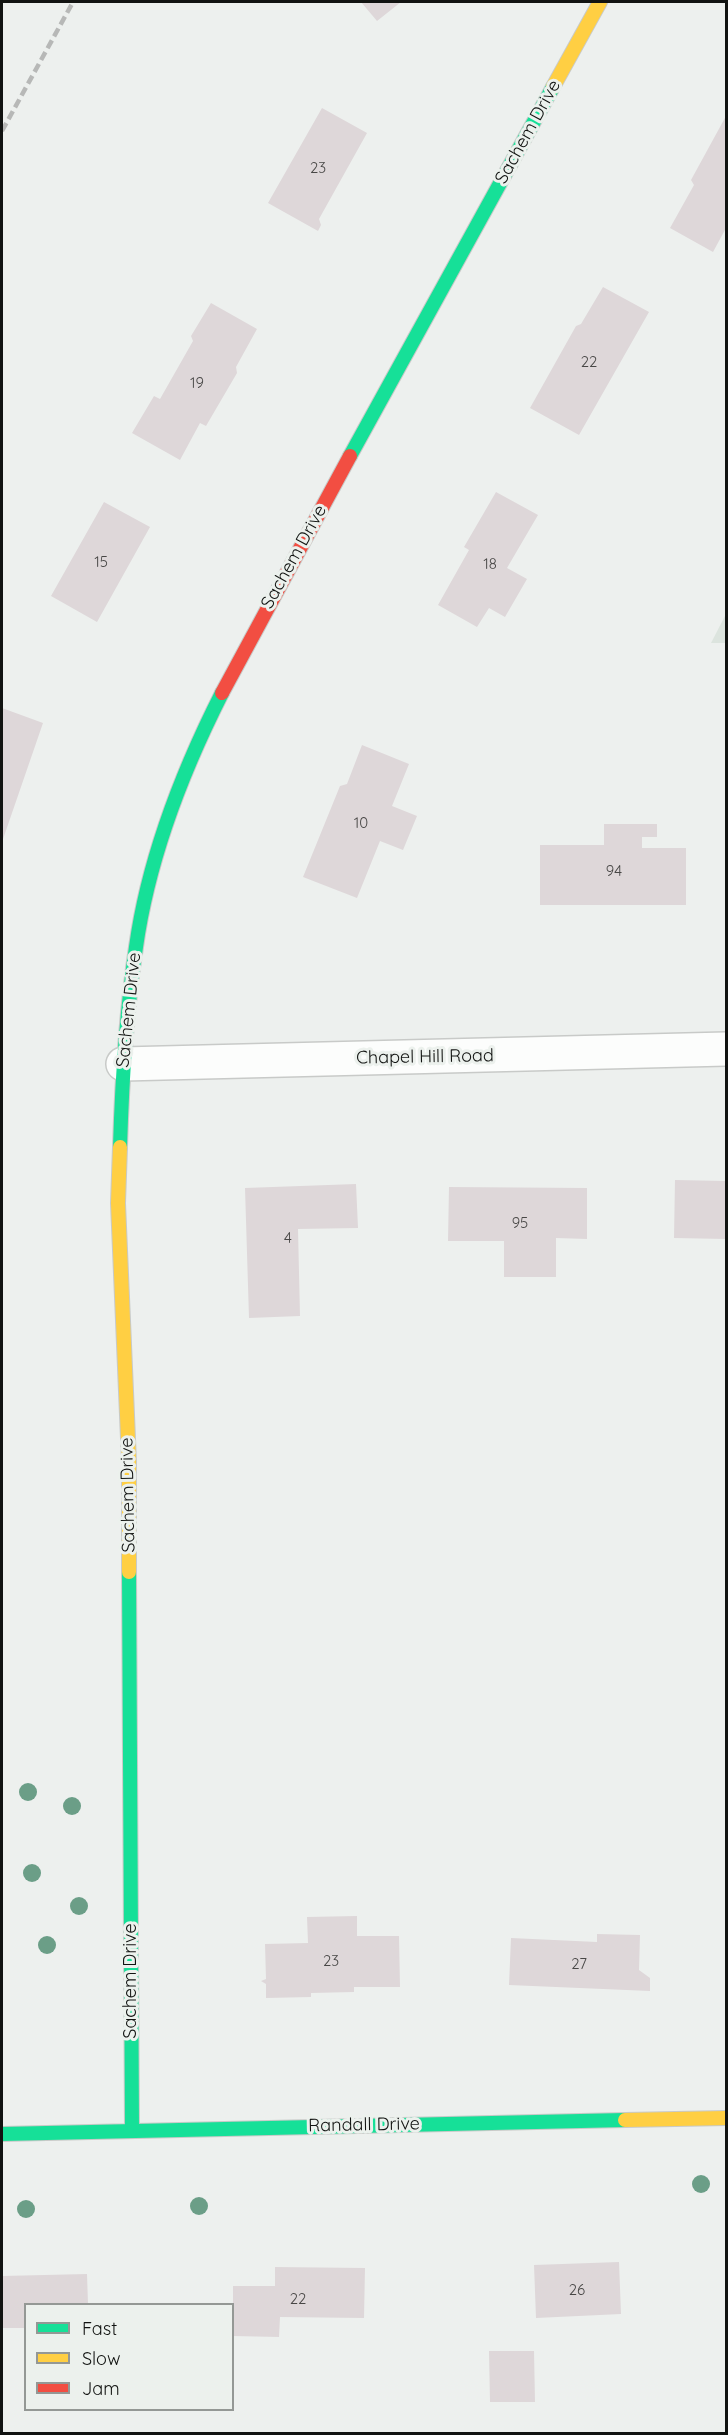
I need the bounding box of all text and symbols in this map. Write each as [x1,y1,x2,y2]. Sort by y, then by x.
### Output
street label: Sachem Drive [491,76,565,188]
house number: 23 [310,159,326,177]
house number: 22 [581,353,597,371]
house number: 19 [190,374,204,392]
street label: Sachem Drive [257,501,331,613]
house number: 15 [94,553,108,571]
house number: 18 [483,555,497,573]
house number: 10 [354,814,368,832]
house number: 94 [606,862,622,880]
street label: Sachem Drive [112,951,146,1069]
street label: Chapel Hill Road [356,1045,494,1069]
house number: 95 [512,1214,528,1232]
house number: 4 [284,1229,292,1247]
street label: Sachem Drive [116,1437,140,1553]
street label: Sachem Drive [120,1923,142,2039]
house number: 23 [323,1952,339,1970]
house number: 27 [571,1955,587,1973]
street label: Randall Drive [308,2113,420,2137]
house number: 26 [569,2281,585,2299]
house number: 22 [290,2290,306,2308]
legend [24,2303,234,2411]
text: Fast [82,2317,117,2340]
text: Slow [82,2347,120,2370]
text: Jam [82,2377,120,2400]

